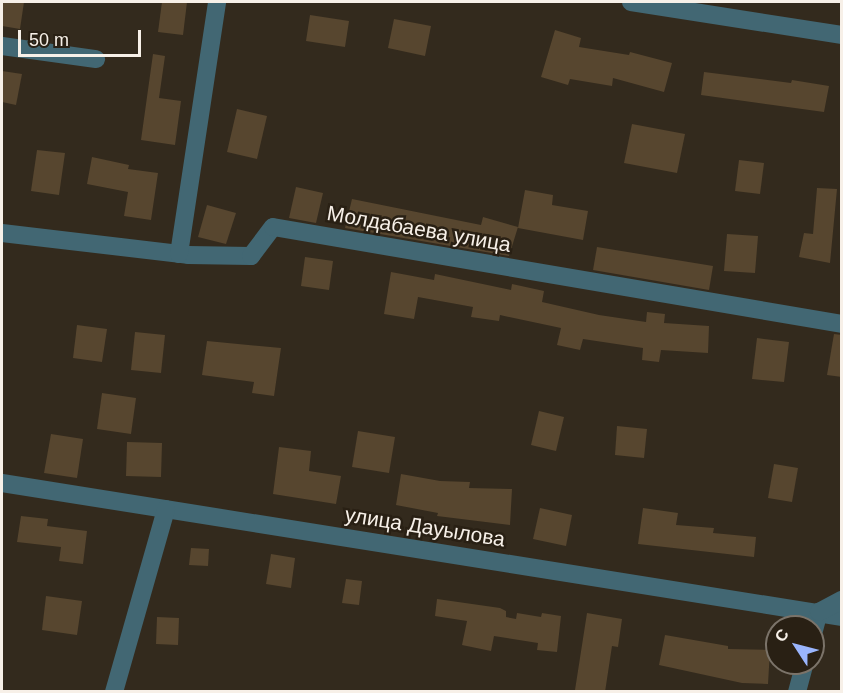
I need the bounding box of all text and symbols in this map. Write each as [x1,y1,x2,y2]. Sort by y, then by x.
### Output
scale bar [21,18,144,56]
text: 50 m [29,30,69,50]
street label: Молдабаева улица [325,200,513,258]
street label: улица Дауылова [343,502,507,552]
north arrow [765,615,825,675]
text: С [771,626,792,645]

